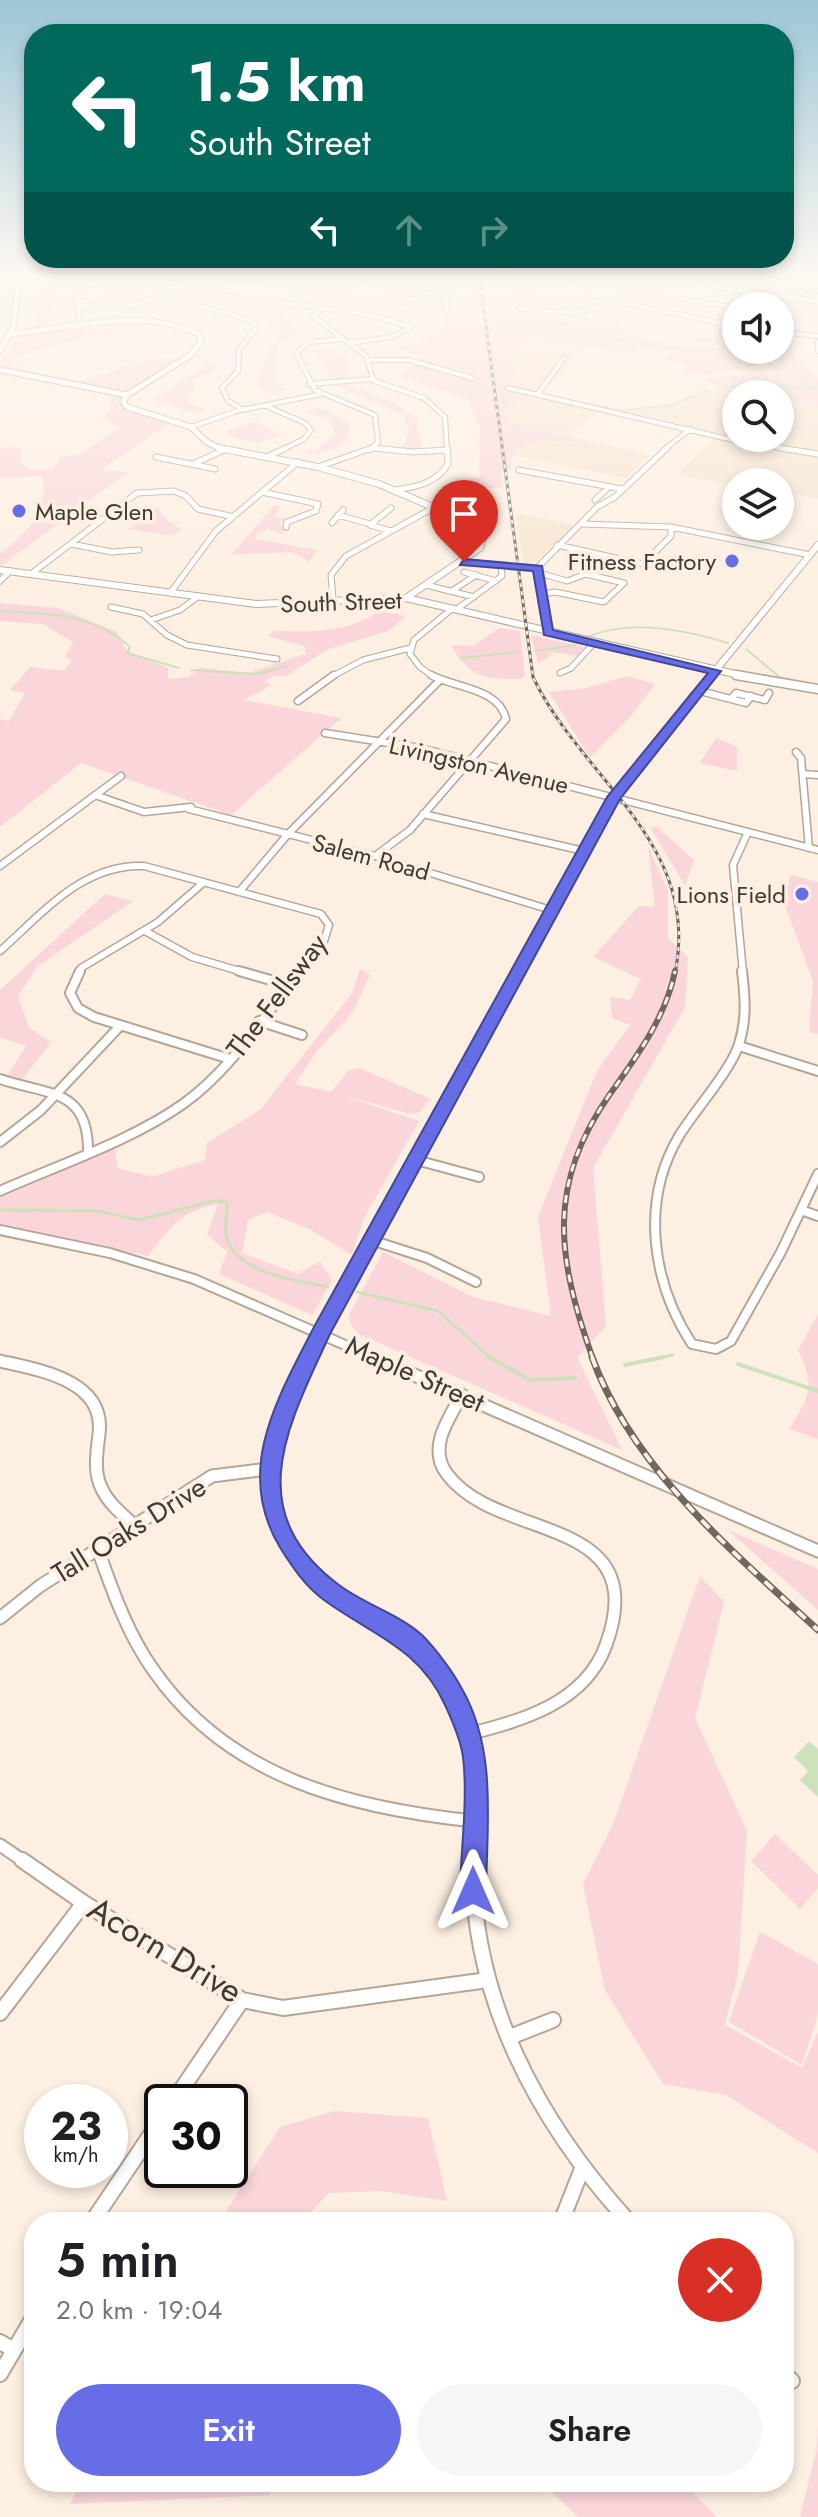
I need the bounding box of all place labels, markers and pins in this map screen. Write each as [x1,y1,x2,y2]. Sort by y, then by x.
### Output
pin [430,480,498,562]
place label: Maple Glen [35,494,154,529]
marker: Maple Glen [10,502,28,520]
place label: Fitness Factory [568,544,716,579]
marker: Fitness Factory [723,552,741,570]
place label: Lions Field [677,877,786,912]
marker: Lions Field [793,885,811,903]

